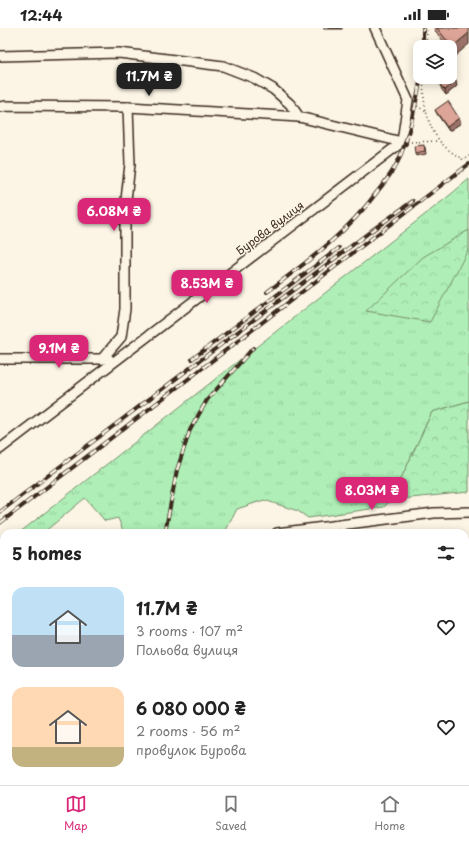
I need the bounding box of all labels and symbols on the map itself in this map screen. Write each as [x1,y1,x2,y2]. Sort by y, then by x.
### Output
pin: 11.7M ₴ [112,63,186,97]
street label: Бурова вулиця [232,196,307,259]
pin: 6.08M ₴ [77,198,151,232]
pin: 8.53M ₴ [170,270,244,304]
pin: 9.1M ₴ [26,335,92,369]
pin: 8.03M ₴ [335,477,409,511]

